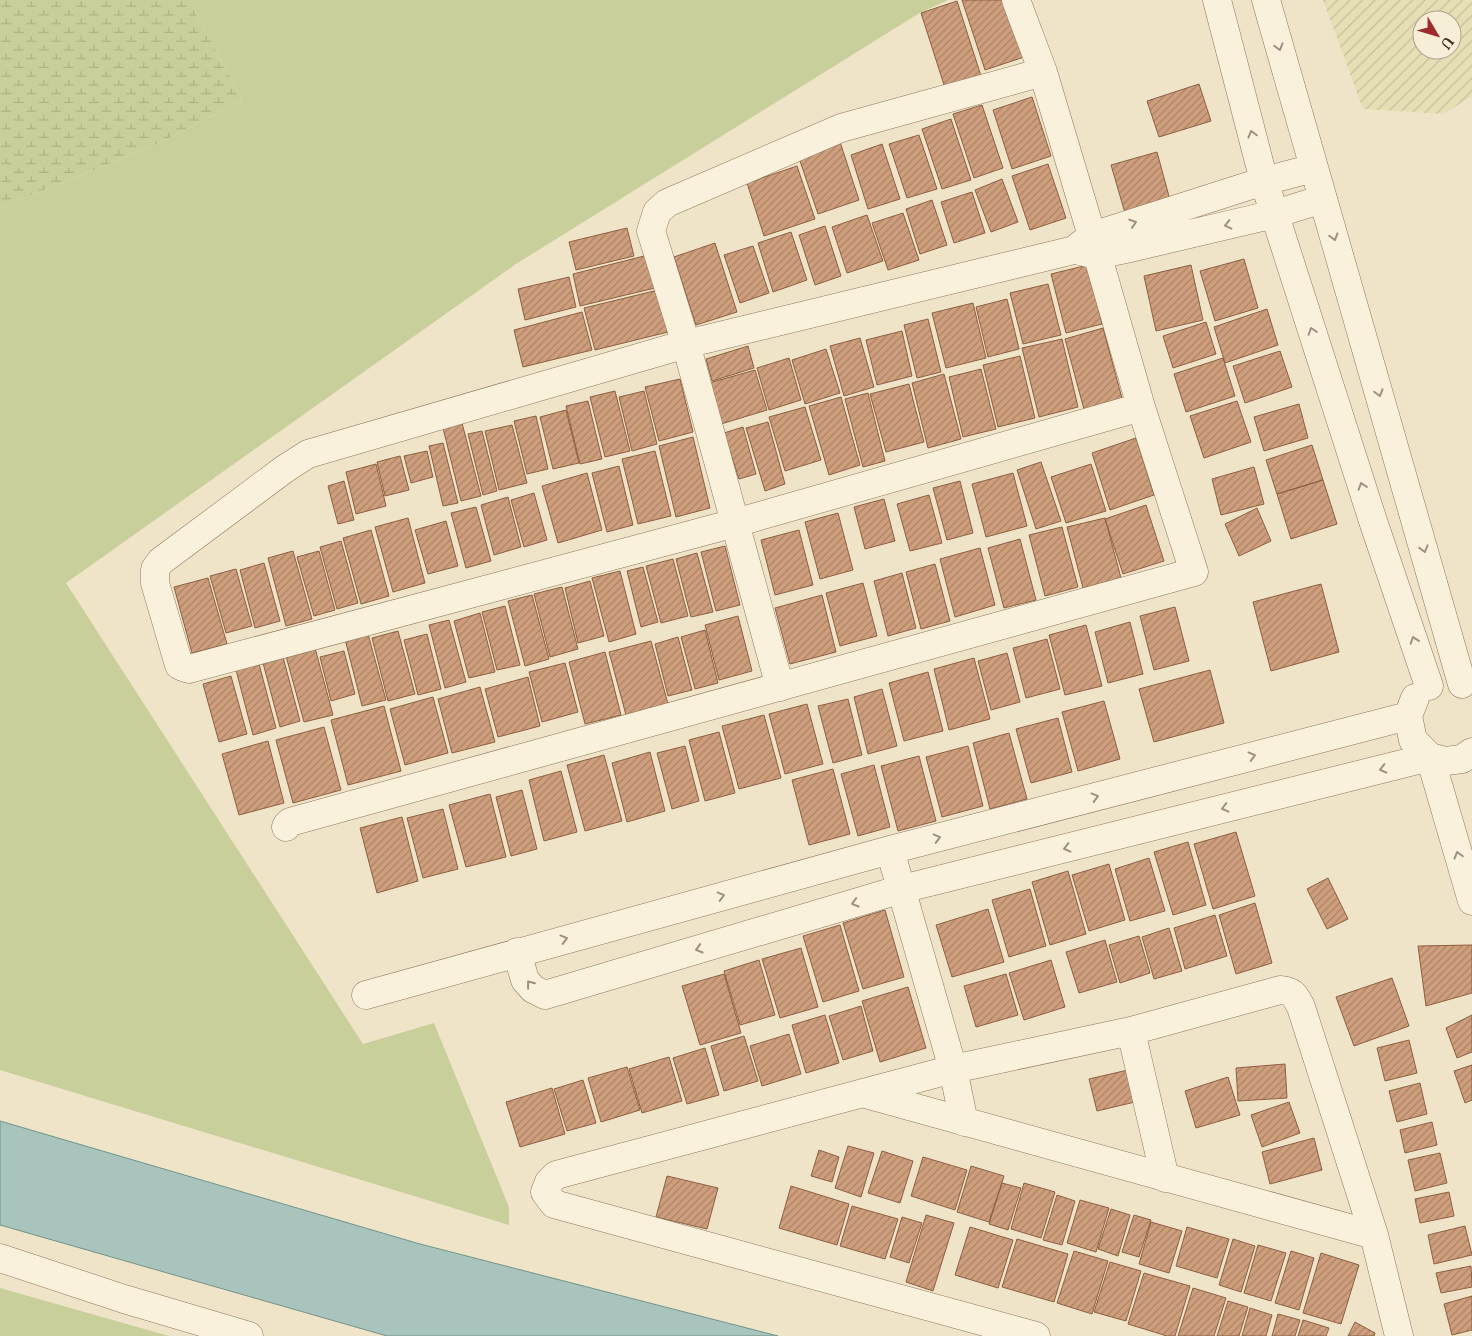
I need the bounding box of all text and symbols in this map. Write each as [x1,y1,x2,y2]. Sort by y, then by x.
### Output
north arrow [1412,10,1462,60]
text: U [1437,33,1458,53]
one-way arrow [1274,42,1284,50]
one-way arrow [1247,129,1258,138]
one-way arrow [1129,219,1137,229]
one-way arrow [1223,219,1232,230]
one-way arrow [1328,232,1338,240]
one-way arrow [1308,327,1318,335]
one-way arrow [1373,388,1383,396]
one-way arrow [1358,482,1368,490]
one-way arrow [1418,544,1428,553]
one-way arrow [1410,636,1420,644]
one-way arrow [1247,751,1256,762]
one-way arrow [1378,763,1387,774]
one-way arrow [1090,792,1099,803]
one-way arrow [1221,802,1230,813]
one-way arrow [933,833,942,844]
one-way arrow [1063,842,1072,853]
one-way arrow [1454,851,1464,859]
one-way arrow [717,892,725,902]
one-way arrow [850,897,859,908]
one-way arrow [560,935,568,945]
one-way arrow [695,943,704,953]
one-way arrow [527,980,536,989]

